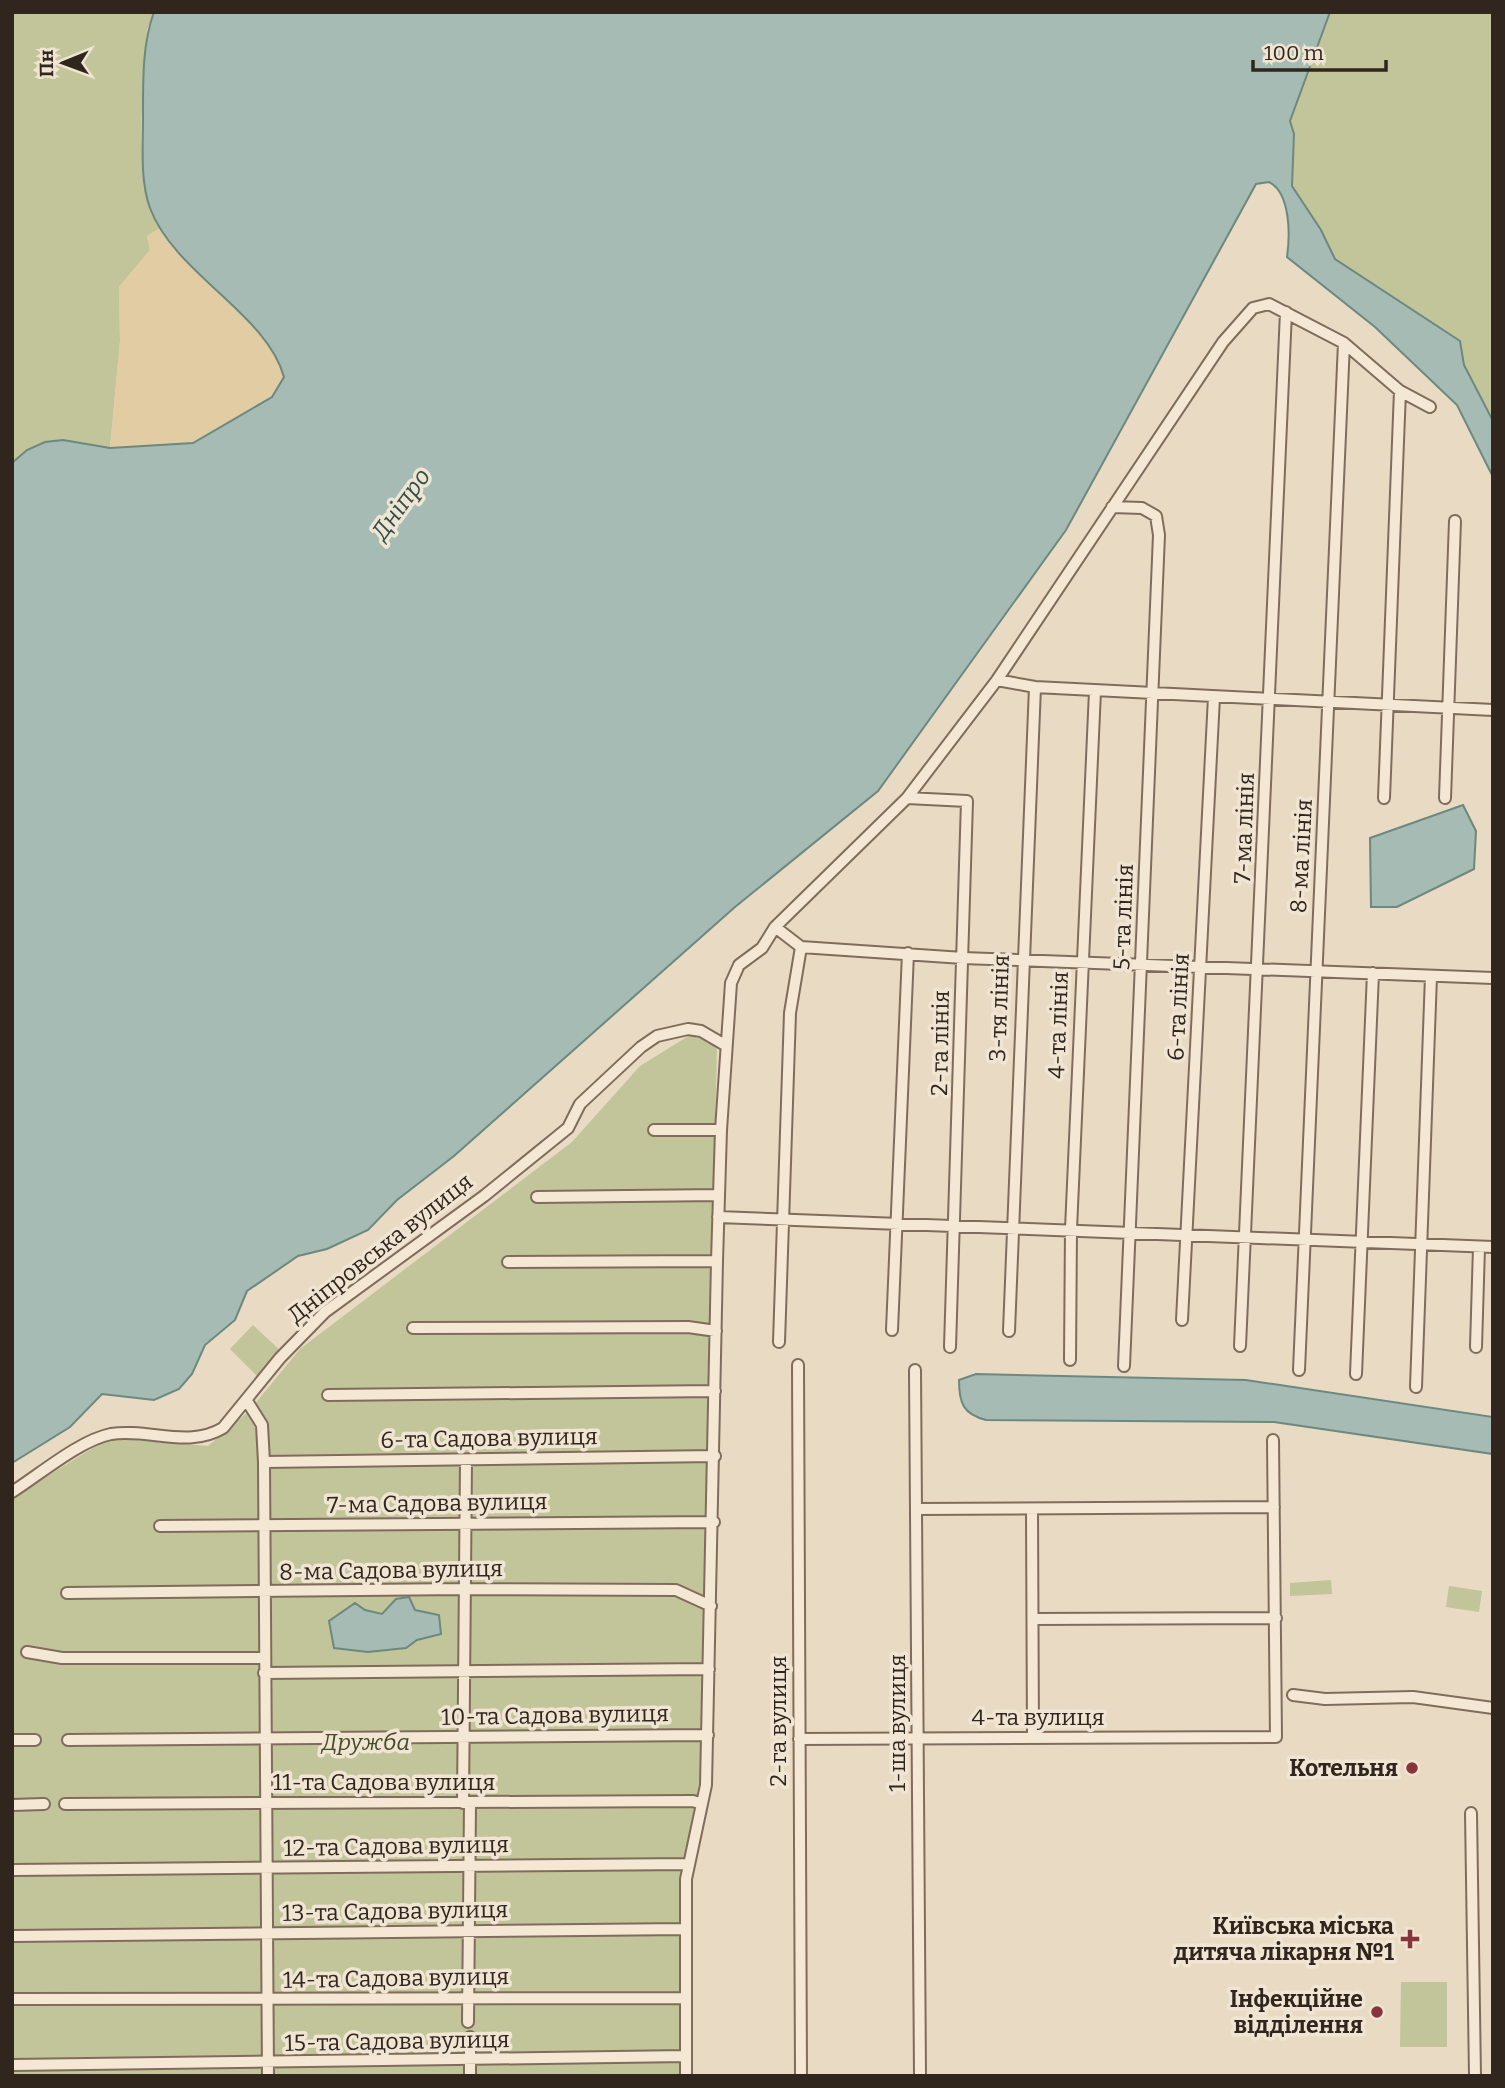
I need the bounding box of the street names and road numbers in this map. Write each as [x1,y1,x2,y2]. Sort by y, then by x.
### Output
street label: 7-ма лінія [1228,772,1260,884]
street label: 8-ма лінія [1284,798,1318,914]
street label: 5-та лінія [1107,863,1139,971]
street label: 6-та лінія [1161,953,1195,1061]
street label: 3-тя лінія [983,954,1015,1062]
street label: 4-та лінія [1042,971,1074,1079]
street label: 2-га лінія [925,990,955,1096]
street label: Дніпровська вулиця [282,1167,478,1329]
street label: 6-та Садова вулиця [380,1422,598,1454]
street label: 7-ма Садова вулиця [327,1487,547,1519]
street label: 8-ма Садова вулиця [279,1554,503,1586]
street label: 1-ша вулиця [883,1654,911,1792]
street label: 2-га вулиця [764,1655,792,1787]
street label: 10-та Садова вулиця [441,1699,669,1731]
street label: 4-та вулиця [971,1703,1105,1731]
street label: 11-та Садова вулиця [273,1768,495,1796]
street label: 12-та Садова вулиця [283,1830,509,1862]
street label: 13-та Садова вулиця [282,1895,508,1927]
street label: 14-та Садова вулиця [283,1962,509,1994]
street label: 15-та Садова вулиця [284,2025,510,2057]

